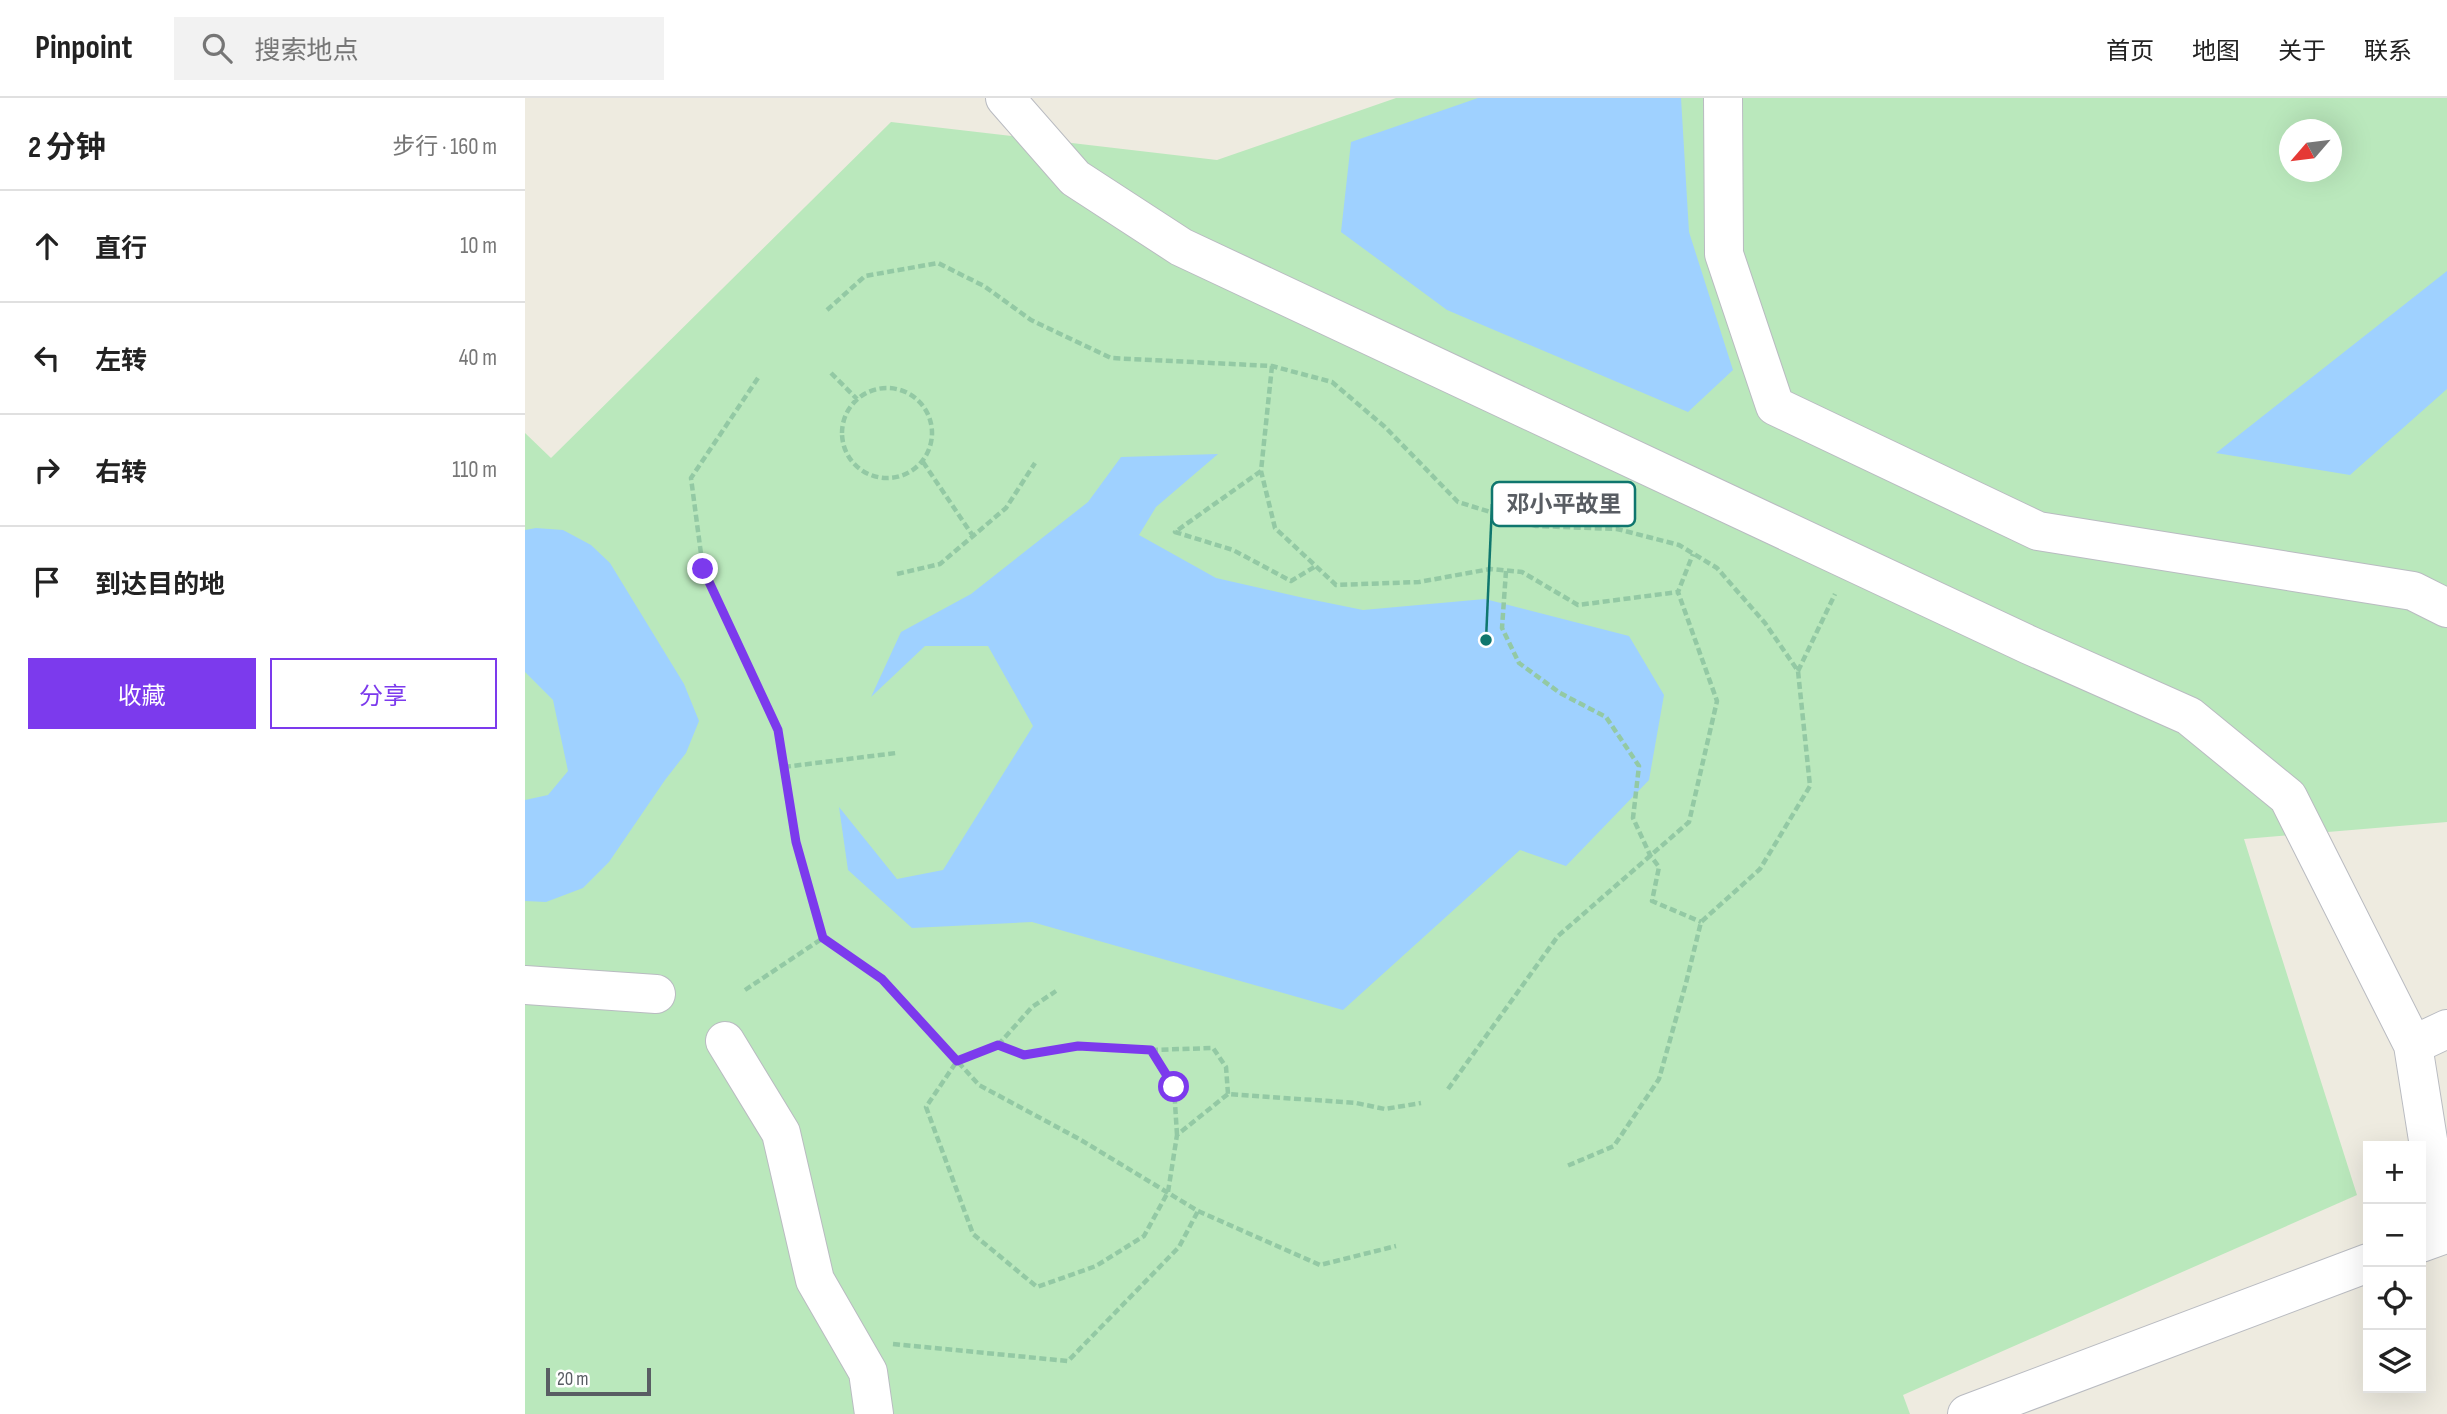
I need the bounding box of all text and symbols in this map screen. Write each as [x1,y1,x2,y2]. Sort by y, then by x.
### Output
search box [174,17,664,80]
text: Pinpoint [35,28,132,68]
icon: search [198,29,236,67]
text: 搜索地点 [254,36,358,67]
text: 首页 [2106,37,2154,66]
text: 地图 [2192,37,2240,66]
text: 关于 [2278,37,2326,66]
text: 联系 [2364,37,2412,66]
north arrow [2279,119,2342,182]
text: 2 分钟 [28,130,106,166]
text: 步行 · 160 m [392,133,497,161]
icon: ahead [28,227,66,265]
text: 10 m [460,232,497,260]
text: 直行 [95,234,147,265]
icon: left [28,339,66,377]
text: 40 m [459,344,497,372]
text: 左转 [95,346,147,377]
icon: right [28,451,66,489]
text: 110 m [452,456,497,484]
text: 右转 [95,458,147,489]
callout: 邓小平故里 [1492,482,1635,526]
text: 邓小平故里 [1507,491,1622,519]
route end [687,553,718,584]
icon: arrive [28,563,66,601]
text: 到达目的地 [95,570,225,601]
button: 收藏 [28,658,256,729]
button: 分享 [270,658,497,729]
route start [1158,1071,1189,1102]
map controls [2363,1141,2426,1393]
button: + [2363,1141,2426,1204]
button: − [2363,1204,2426,1267]
button: locate [2363,1267,2426,1330]
button: layers [2363,1330,2426,1393]
scale bar [546,1365,651,1397]
text: 20 m [557,1368,589,1391]

